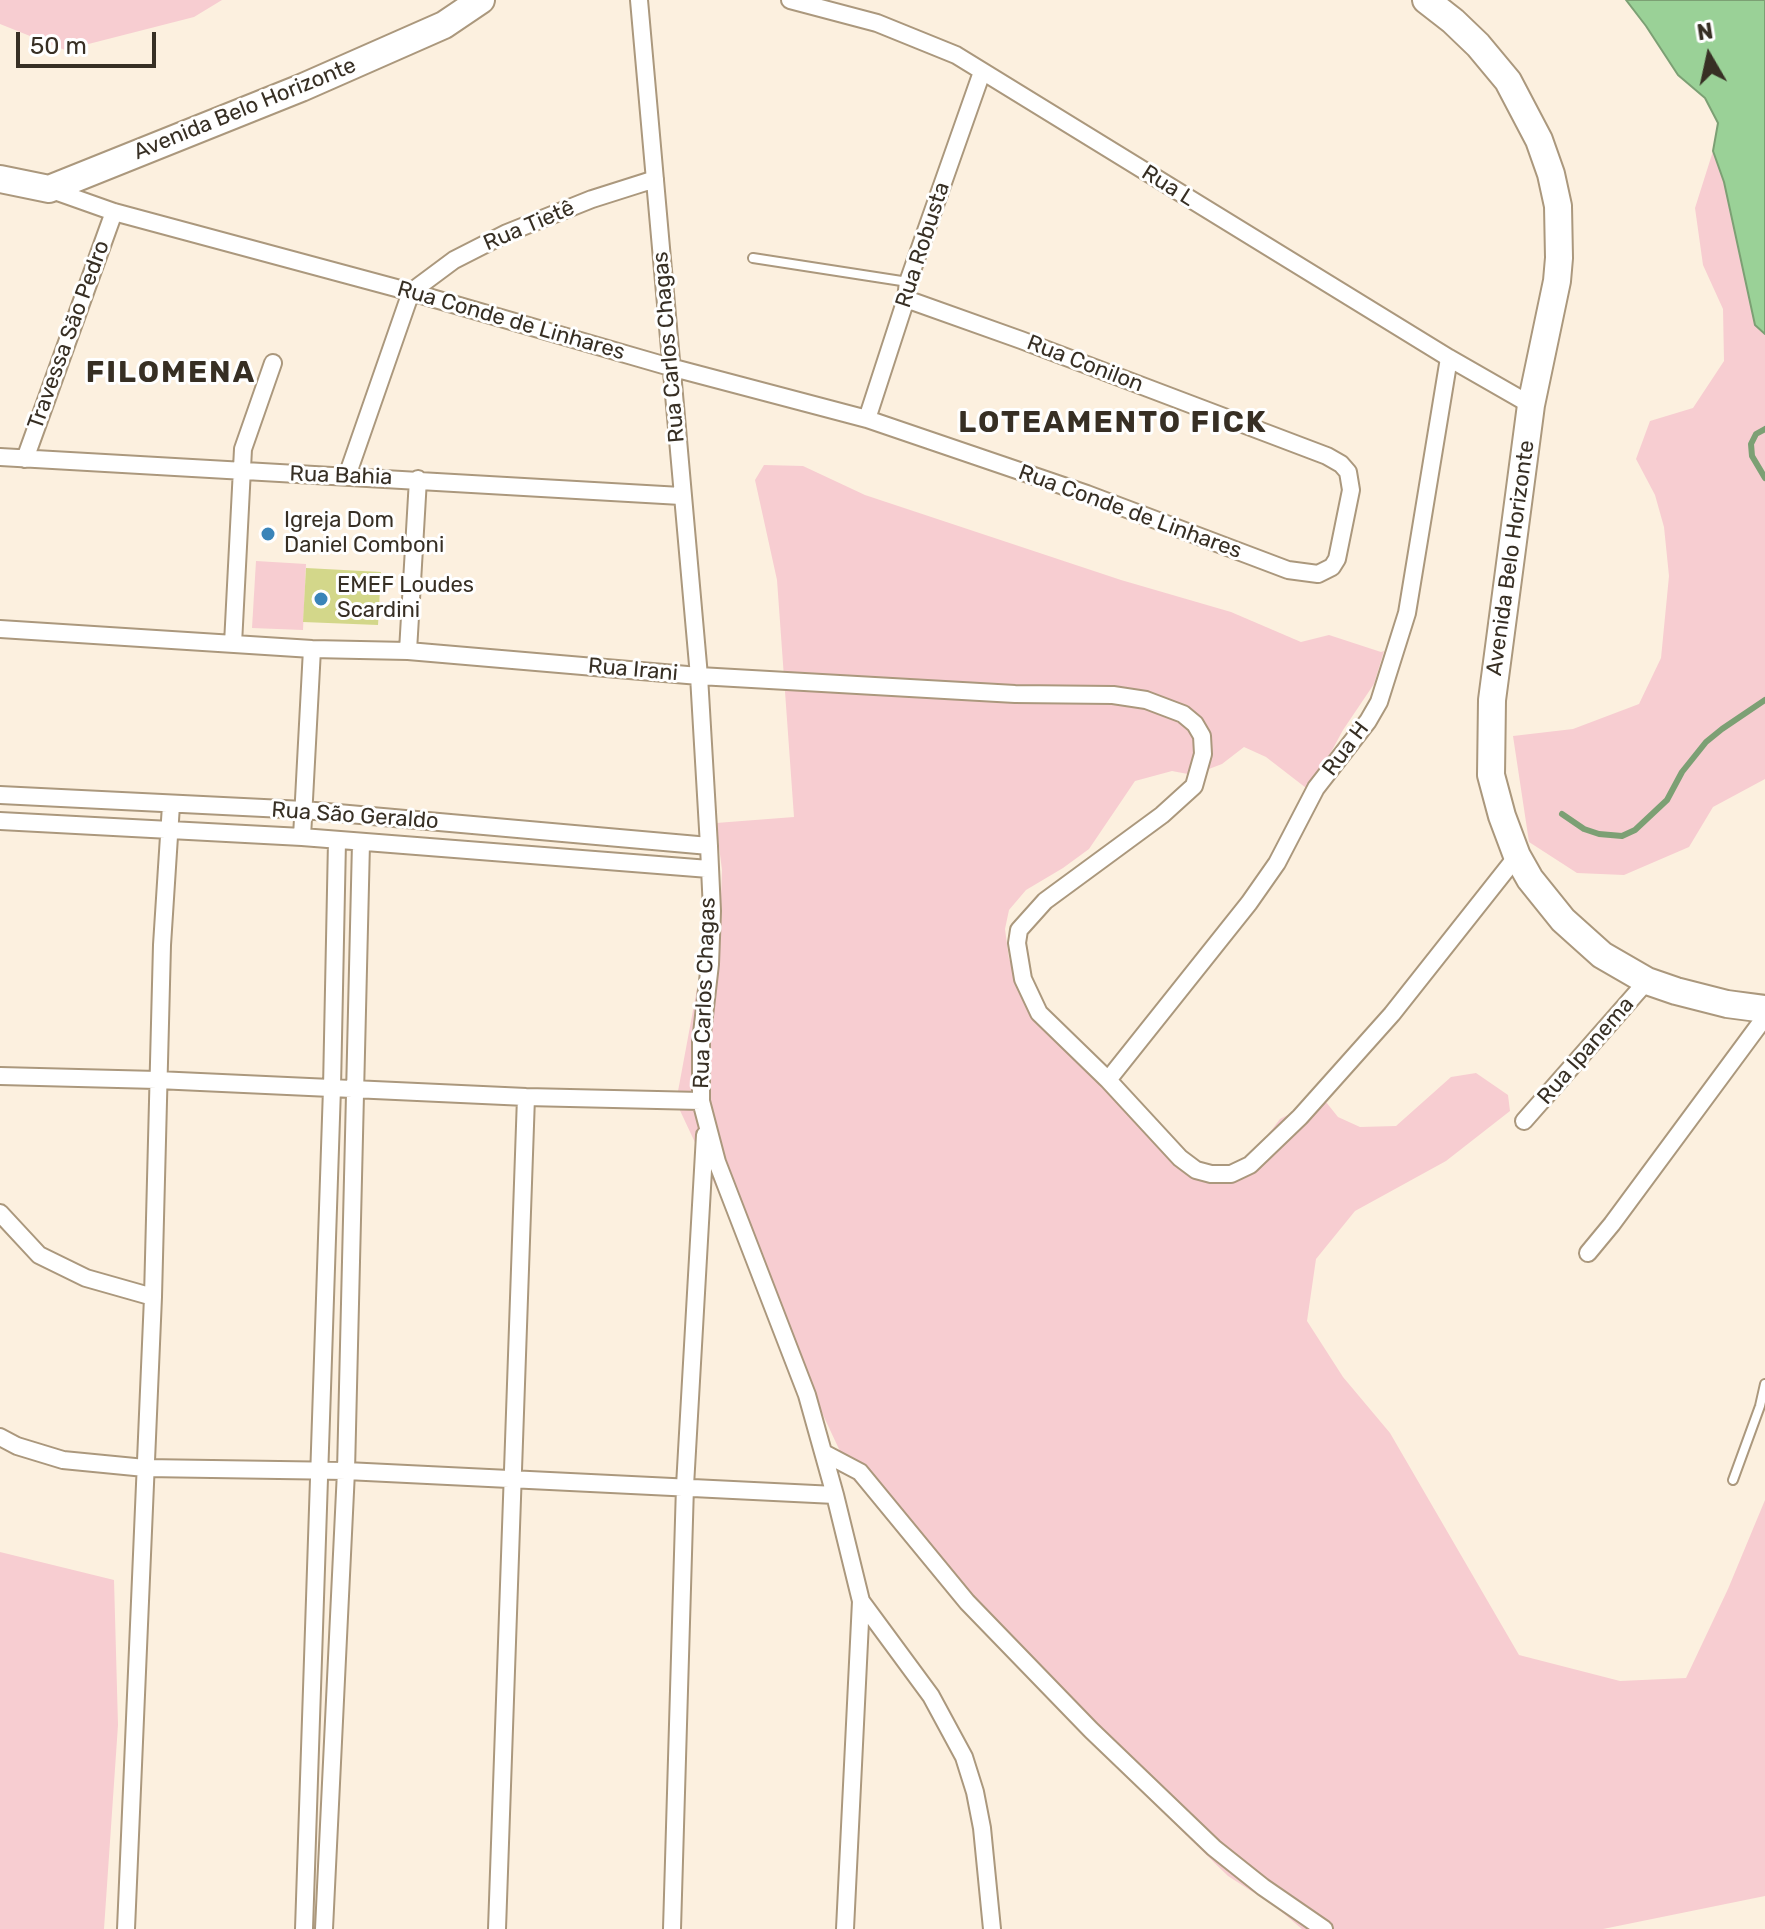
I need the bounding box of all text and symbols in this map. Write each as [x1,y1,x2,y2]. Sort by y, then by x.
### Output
scale bar [20,16,160,66]
north arrow [1669,16,1749,96]
text: N [1695,17,1715,46]
text: 50 m [30,32,87,60]
street label: Avenida Belo Horizonte [130,52,360,166]
street label: Rua L [1137,160,1199,212]
street label: Rua Robusta [890,179,956,311]
street label: Rua Tietê [479,195,579,257]
street label: Travessa São Pedro [23,237,115,433]
street label: Rua Carlos Chagas [647,250,691,444]
street label: Rua Conde de Linhares [394,276,628,366]
street label: Rua Conilon [1023,330,1147,398]
district label: FILOMENA [86,355,256,391]
district label: LOTEAMENTO FICK [958,405,1268,441]
street label: Avenida Belo Horizonte [1481,439,1541,677]
street label: Rua Conde de Linhares [1015,459,1245,565]
street label: Rua Bahia [289,461,393,491]
place label: Igreja Dom Daniel Comboni [284,508,444,560]
marker: Igreja Dom Daniel Comboni [259,525,277,543]
place label: EMEF Loudes Scardini [337,573,474,624]
marker: EMEF Loudes Scardini [312,590,330,608]
street label: Rua Irani [587,653,679,687]
street label: Rua H [1317,717,1375,781]
street label: Rua São Geraldo [270,797,440,835]
street label: Rua Carlos Chagas [688,897,722,1089]
street label: Rua Ipanema [1532,992,1640,1110]

